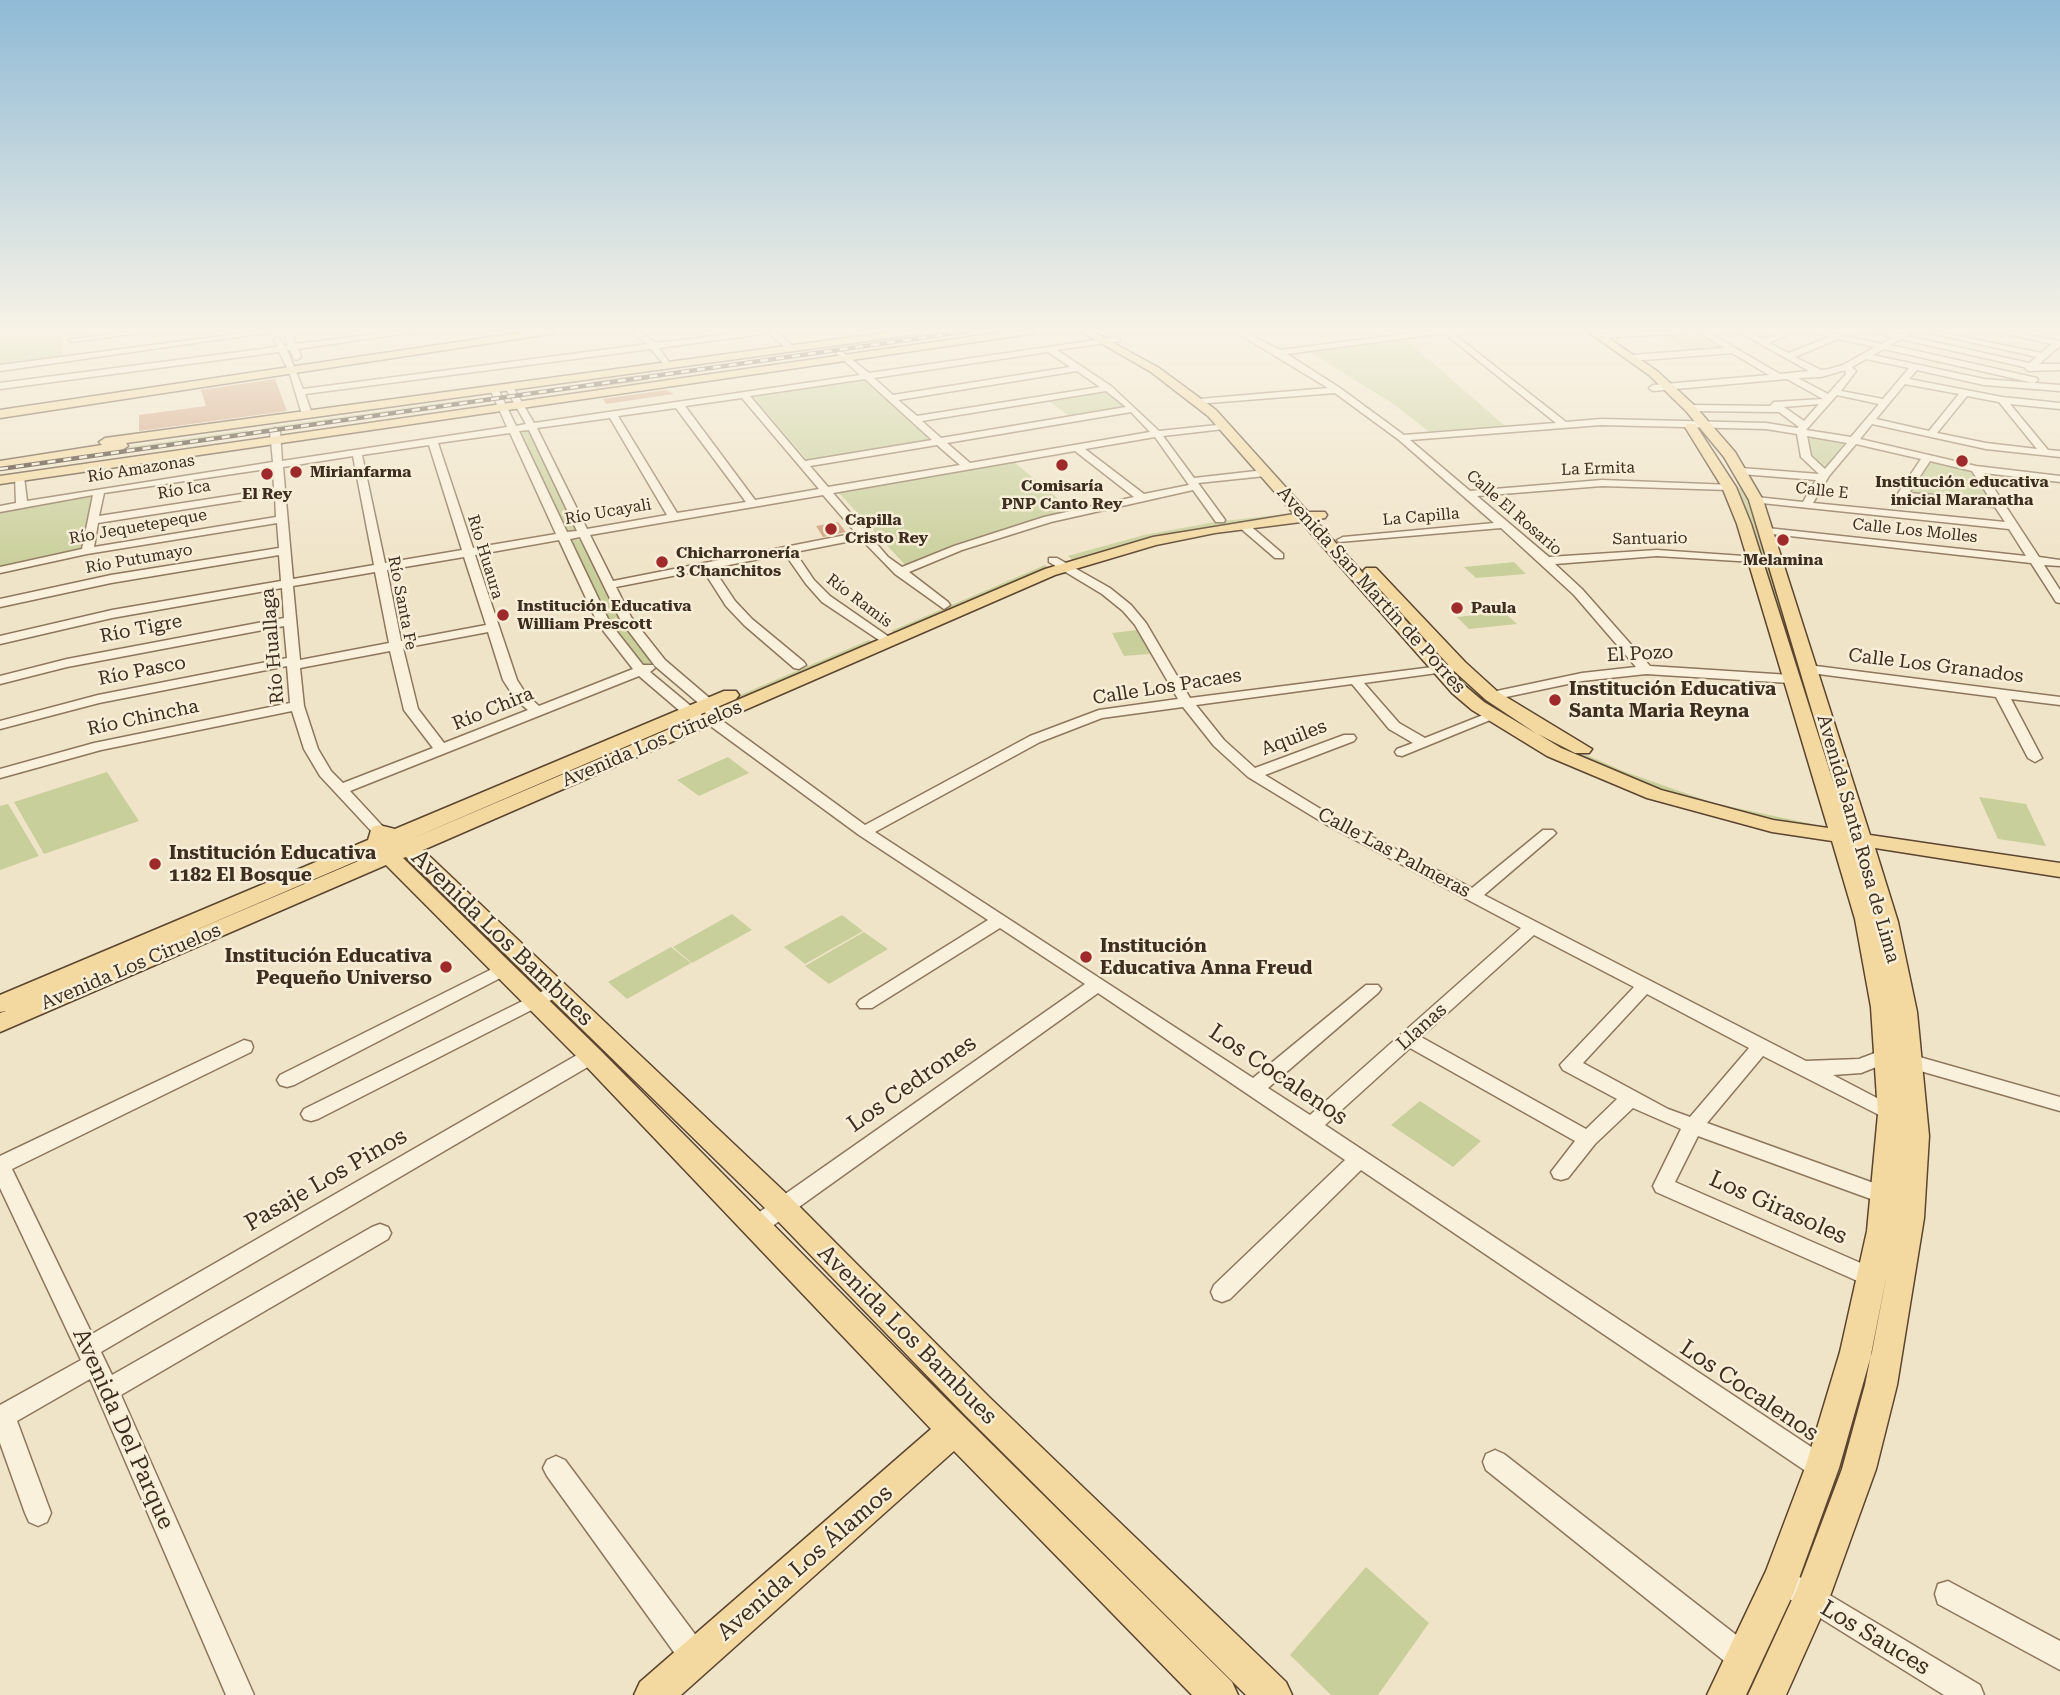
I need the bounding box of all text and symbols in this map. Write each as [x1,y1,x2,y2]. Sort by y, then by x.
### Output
street label: Río Amazonas [86,451,196,487]
marker: Institución educativa inicial Maranatha [1954,453,1970,469]
marker: Comisaría PNP Canto Rey [1054,457,1070,473]
street label: La Ermita [1561,458,1635,480]
place label: Mirianfarma [310,462,412,482]
marker: Mirianfarma [288,464,304,480]
marker: El Rey [259,466,275,482]
street label: Calle El Rosario [1462,466,1566,560]
place label: Institución educativa inicial Maranatha [1875,472,2049,510]
street label: Río Ica [156,476,212,504]
place label: Comisaría PNP Canto Rey [1002,476,1122,514]
street label: Calle E [1795,479,1849,503]
street label: Avenida San Martín de Porres [1272,482,1470,698]
place label: El Rey [242,484,292,504]
street label: Río Ucayali [563,495,653,529]
street label: La Capilla [1382,504,1460,530]
street label: Río Jequetepeque [68,505,208,549]
place label: Capilla Cristo Rey [845,510,928,548]
street label: Río Huaura [463,513,507,601]
street label: Calle Los Molles [1852,515,1978,547]
marker: Capilla Cristo Rey [823,521,839,537]
street label: Santuario [1612,529,1688,549]
marker: Melamina [1775,532,1791,548]
street label: Río Putumayo [84,540,194,578]
place label: Chicharronería 3 Chanchitos [676,543,800,581]
place label: Melamina [1743,550,1823,570]
street label: Río Santa Fe [383,554,421,652]
marker: Chicharronería 3 Chanchitos [654,554,670,570]
street label: Río Ramis [822,570,896,632]
street label: Río Huallaga [257,587,289,705]
place label: Institución Educativa William Prescott [517,596,691,634]
place label: Paula [1471,598,1516,618]
marker: Paula [1449,600,1465,616]
marker: Institución Educativa William Prescott [495,607,511,623]
street label: Río Tigre [98,610,184,648]
street label: El Pozo [1606,641,1674,667]
street label: Calle Los Granados [1847,644,2025,688]
street label: Río Pasco [96,651,188,691]
street label: Calle Los Pacaes [1091,664,1243,710]
place label: Institución Educativa Santa Maria Reyna [1569,678,1776,722]
street label: Río Chira [449,682,537,736]
marker: Institución Educativa Santa Maria Reyna [1547,692,1563,708]
street label: Río Chincha [85,695,201,741]
street label: Avenida Los Ciruelos [559,696,745,792]
street label: Avenida Santa Rosa de Lima [1812,712,1904,966]
street label: Aquiles [1258,715,1330,761]
street label: Calle Las Palmeras [1314,803,1474,903]
place label: Institución Educativa 1182 El Bosque [169,842,376,886]
street label: Avenida Los Bambues [405,844,599,1032]
marker: Institución Educativa 1182 El Bosque [147,856,163,872]
street label: Avenida Los Ciruelos [38,919,224,1015]
place label: Institución Educativa Anna Freud [1100,935,1312,979]
place label: Institución Educativa Pequeño Universo [225,945,432,989]
marker: Institución Educativa Anna Freud [1078,949,1094,965]
marker: Institución Educativa Pequeño Universo [438,959,454,975]
street label: Llanas [1392,999,1452,1055]
street label: Los Cocalenos [1204,1019,1352,1131]
street label: Los Cedrones [842,1029,982,1139]
street label: Pasaje Los Pinos [240,1122,412,1238]
street label: Los Girasoles [1705,1165,1851,1251]
street label: Avenida Los Bambues [812,1240,1002,1430]
street label: Avenida Del Parque [66,1324,180,1534]
street label: Los Cocalenos [1675,1335,1823,1447]
street label: Avenida Los Álamos [712,1479,898,1647]
street label: Los Sauces [1815,1595,1935,1681]

